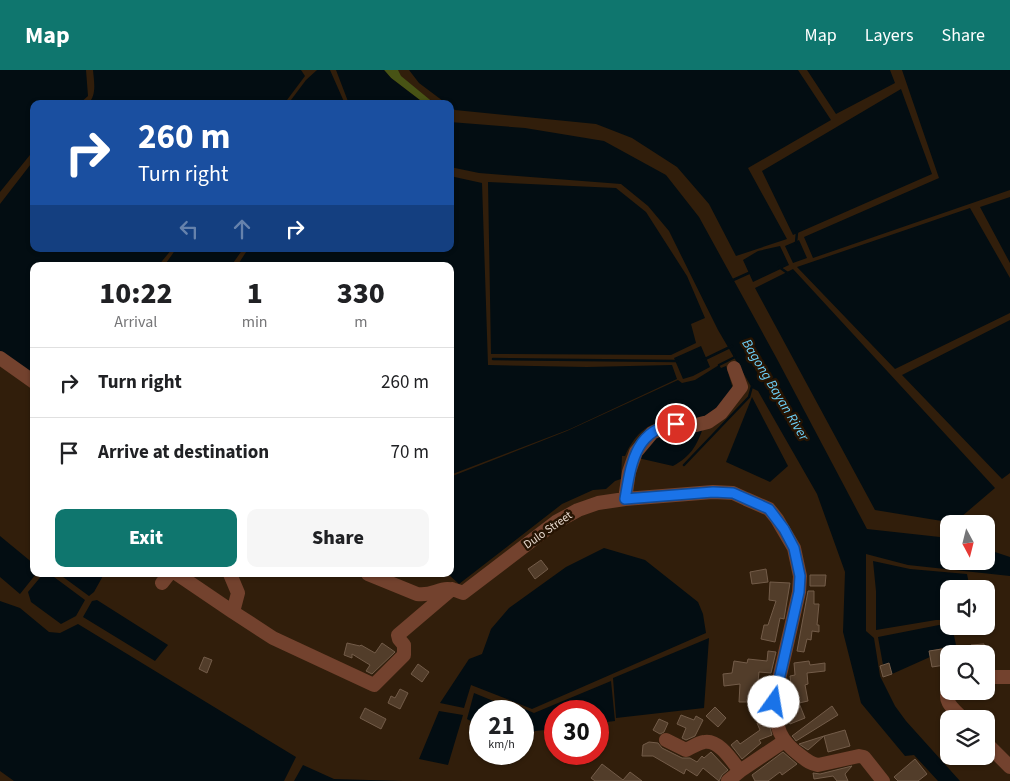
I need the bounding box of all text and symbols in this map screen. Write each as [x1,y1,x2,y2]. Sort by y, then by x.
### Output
text: Map [25,18,70,53]
text: Map [805,23,837,48]
text: Layers [865,23,914,48]
text: Share [942,23,985,48]
text: 260 m [138,112,230,162]
icon: right [55,120,120,185]
text: Turn right [138,158,228,190]
icon: left [175,215,203,243]
icon: ahead [228,215,256,243]
icon: right [281,215,309,243]
text: 10:22 [99,272,173,315]
text: 1 [247,272,263,315]
text: 330 [337,272,385,315]
text: Arrival [114,311,157,333]
text: min [242,311,268,333]
text: m [354,311,367,333]
water label: Bagong Bayan River [737,335,814,446]
icon: right [55,369,83,397]
text: Turn right [98,369,182,396]
text: 260 m [381,369,429,396]
pin [655,403,697,445]
icon: arrive [662,410,690,438]
icon: arrive [55,439,83,467]
text: Arrive at destination [98,439,269,466]
text: 70 m [391,439,429,466]
street label: Dulo Street [520,507,576,553]
button: Exit [55,509,237,567]
button: Share [247,509,429,567]
north arrow [940,515,995,570]
map controls [940,515,995,765]
button: sound [940,580,995,635]
button: search [940,645,995,700]
position arrow [747,675,799,727]
speed limit sign: 30 [544,700,609,765]
text: 21 [488,708,515,744]
button: layers [940,710,995,765]
text: km/h [488,736,515,753]

